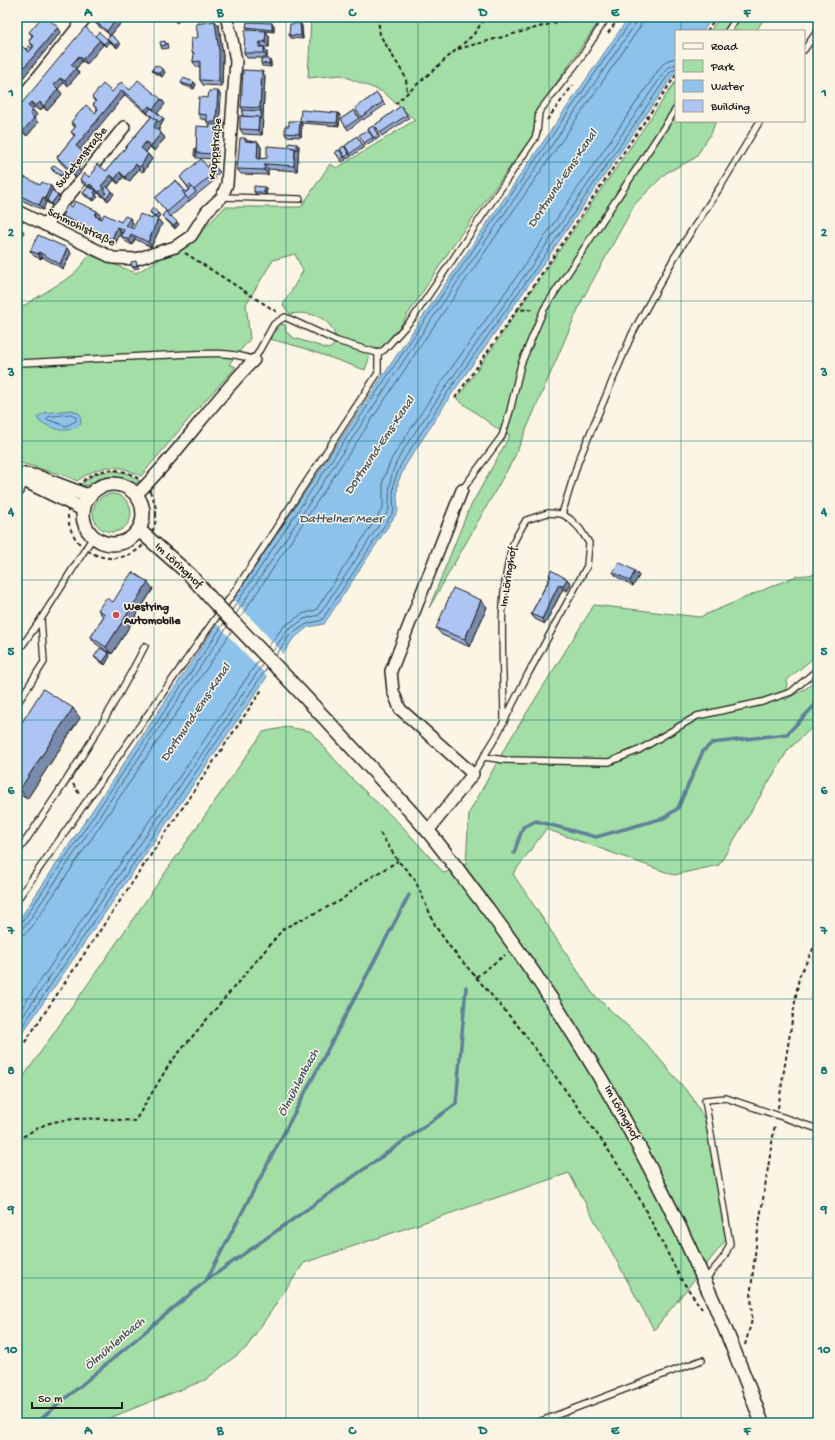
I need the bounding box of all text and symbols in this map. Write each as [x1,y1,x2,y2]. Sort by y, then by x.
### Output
text: A [83,6,93,21]
text: B [216,6,225,21]
text: C [347,6,357,21]
text: D [478,6,488,21]
text: E [611,6,620,21]
text: F [743,6,752,21]
legend [675,30,805,122]
text: Road [711,41,738,55]
text: Park [710,61,736,75]
text: Water [711,81,745,95]
text: 1 [7,86,14,101]
text: 1 [820,86,827,101]
text: Building [710,101,750,115]
street label: Kruppstraße [206,117,226,180]
street label: Sudetenstraße [53,124,112,192]
water label: Dortmund-Ems-Kanal [525,126,602,231]
street label: Schmohlstraße [45,206,118,251]
text: 2 [8,226,15,241]
text: 2 [821,226,828,241]
text: 3 [7,366,15,381]
text: 3 [820,366,828,381]
water label: Dortmund-Ems-Kanal [342,393,419,498]
text: 4 [7,505,15,520]
text: 4 [820,505,828,520]
water label: Dattelner Meer [299,512,385,527]
street label: Im Löringhof [151,540,206,593]
street label: Im Löringhof [497,545,521,608]
place label: Westring Automobile [123,601,181,629]
marker: Westring Automobile [111,610,121,620]
text: 5 [8,645,15,660]
text: 5 [821,645,828,660]
water label: Dortmund-Ems-Kanal [158,660,235,765]
text: 6 [8,784,15,799]
text: 6 [821,784,828,799]
text: 7 [7,924,16,939]
text: 7 [820,924,829,939]
water label: Ölmühlenbach [275,1046,324,1119]
text: 8 [7,1064,15,1079]
text: 8 [820,1064,828,1079]
street label: Im Löringhof [600,1083,642,1144]
text: 9 [7,1203,15,1218]
text: 9 [820,1203,828,1218]
water label: Ölmühlenbach [82,1314,149,1374]
text: 10 [4,1343,18,1358]
text: 10 [817,1343,831,1358]
scale bar [32,1384,122,1410]
text: 50 m [38,1393,63,1407]
text: A [83,1424,93,1439]
text: B [216,1424,225,1439]
text: C [347,1424,357,1439]
text: D [478,1424,488,1439]
text: E [611,1424,620,1439]
text: F [743,1424,752,1439]

